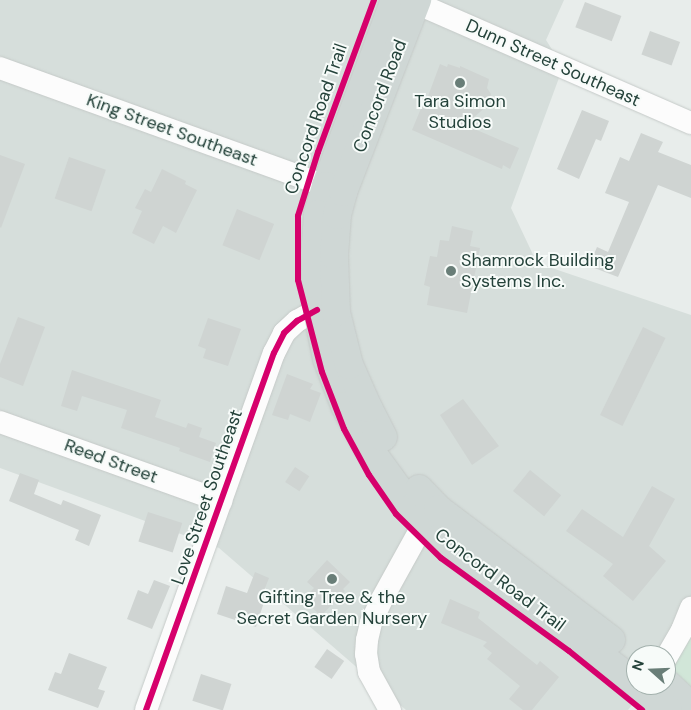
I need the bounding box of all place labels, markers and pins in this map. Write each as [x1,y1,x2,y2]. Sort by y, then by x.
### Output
marker: Tara Simon Studios [454,77,466,89]
place label: Tara Simon Studios [414,91,506,134]
place label: Shamrock Building Systems Inc. [461,250,614,292]
marker: Shamrock Building Systems Inc. [445,265,457,277]
marker: Gifting Tree & the Secret Garden Nursery [326,573,338,585]
place label: Gifting Tree & the Secret Garden Nursery [237,587,427,630]

